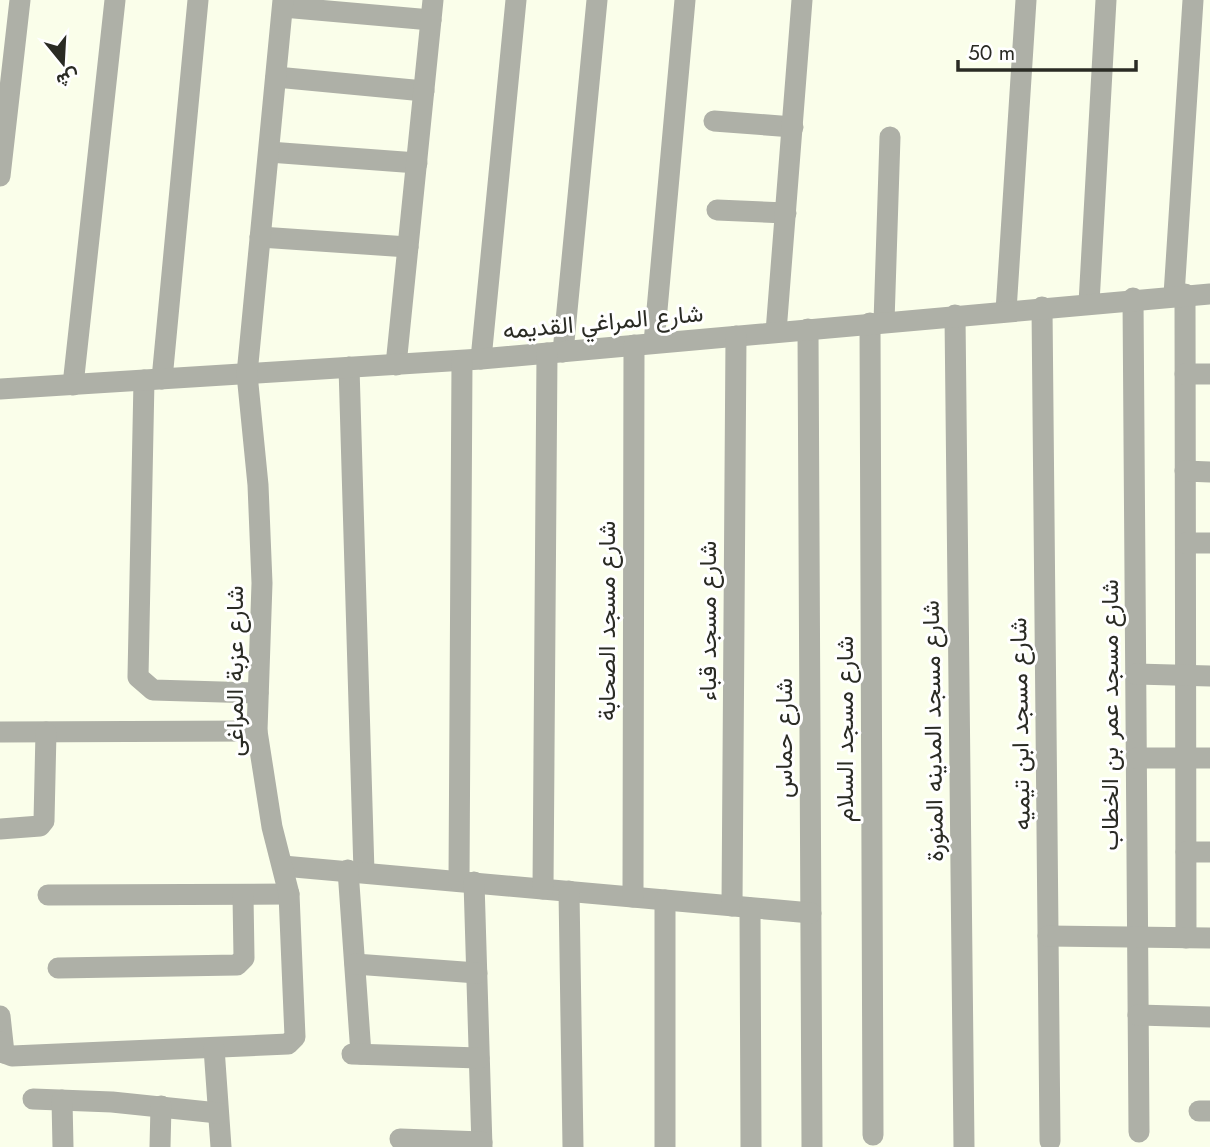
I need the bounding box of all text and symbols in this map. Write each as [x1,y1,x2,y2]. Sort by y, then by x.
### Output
north arrow [28,28,98,98]
scale bar [958,28,1136,72]
text: 50 m [968,38,1015,68]
text: ش [53,62,83,95]
street label: شارع المراغي القديمه [501,295,705,350]
street label: شارع مسجد الصحابة [589,521,624,721]
street label: شارع مسجد قباء [690,541,725,701]
street label: شارع مسجد عمر بن الخطاب [1092,579,1127,851]
street label: شارع عزبة المراغى [217,586,252,756]
street label: شارع مسجد المدينه المنورة [913,600,952,862]
street label: شارع مسجد ابن تيميه [1000,617,1039,831]
street label: شارع مسجد السلام [827,636,862,822]
street label: شارع حماس [766,678,801,798]

